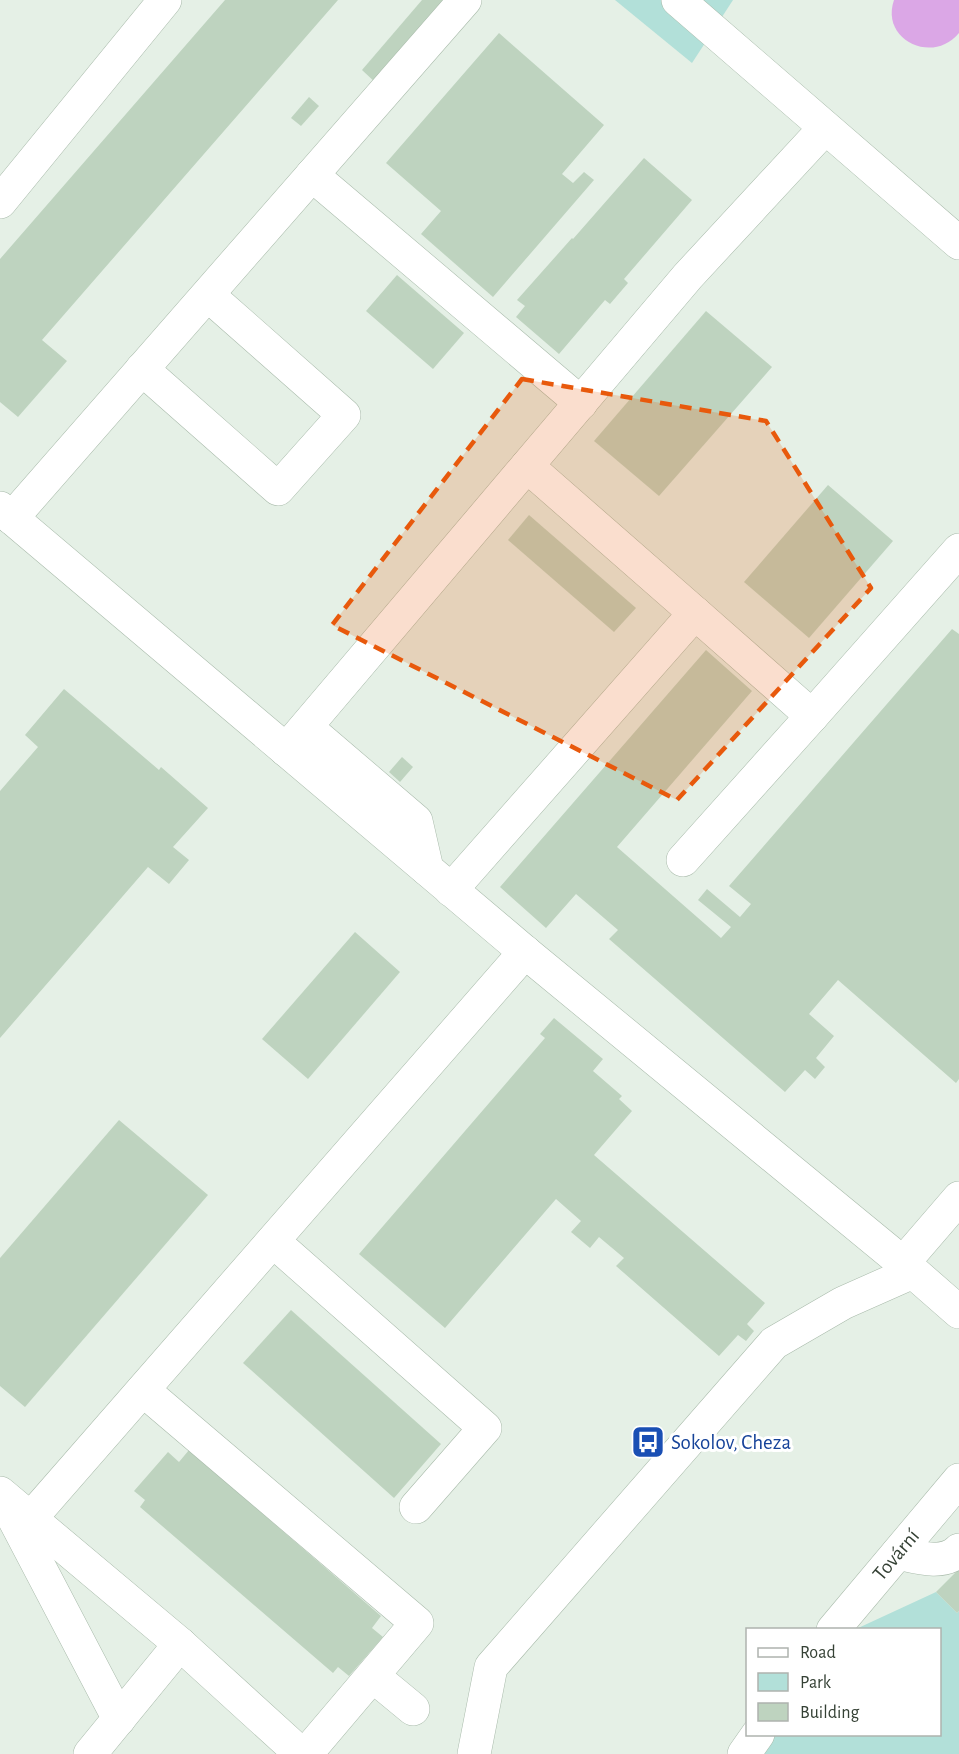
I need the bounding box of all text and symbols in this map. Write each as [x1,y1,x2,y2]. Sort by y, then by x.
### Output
bus stop icon: Sokolov, Cheza [630,1424,666,1460]
place label: Sokolov, Cheza [671,1432,791,1453]
street label: Tovární [869,1525,924,1585]
legend [746,1628,941,1736]
text: Road [800,1644,836,1662]
text: Park [800,1674,832,1692]
text: Building [800,1704,860,1722]

